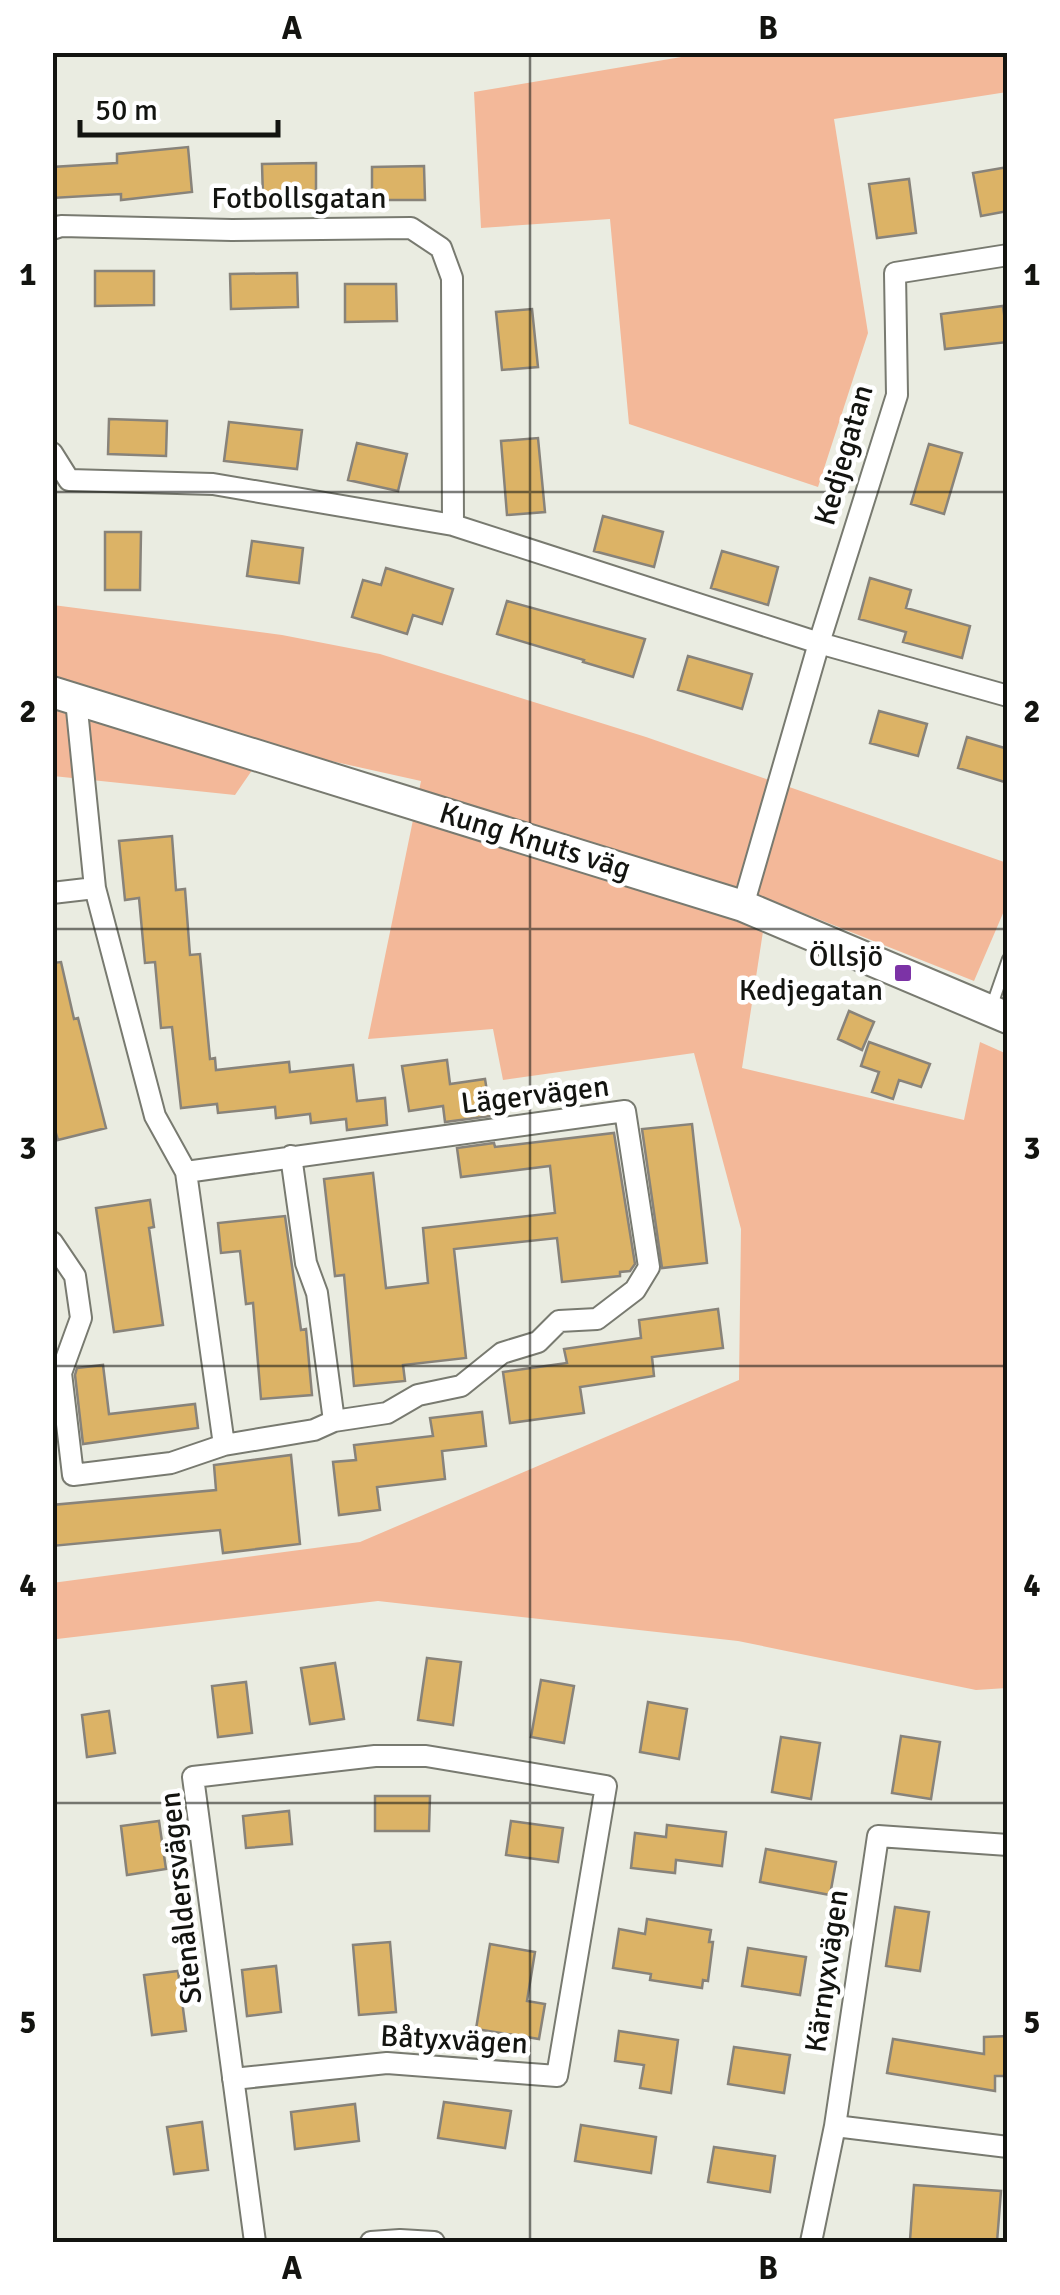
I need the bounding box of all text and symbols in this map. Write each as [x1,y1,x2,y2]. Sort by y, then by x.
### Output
text: A [282,9,303,48]
text: B [758,9,778,48]
scale bar [80,75,278,137]
text: 50 m [95,92,158,129]
street label: Fotbollsgatan [211,180,387,217]
text: 1 [19,255,37,294]
text: 1 [1023,255,1041,294]
street label: Kedjegatan [806,381,882,529]
text: 2 [19,692,37,731]
text: 2 [1023,692,1041,731]
street label: Kung Knuts väg [435,794,635,888]
place label: Öllsjö Kedjegatan [739,938,883,1009]
marker: Öllsjö Kedjegatan [892,962,914,984]
street label: Lägervägen [459,1068,611,1122]
text: 3 [19,1129,37,1168]
text: 3 [1023,1129,1041,1168]
text: 4 [19,1566,37,1605]
text: 4 [1023,1566,1041,1605]
street label: Stenåldersvägen [151,1790,211,2006]
street label: Kärnyxvägen [797,1887,857,2055]
text: 5 [19,2003,37,2042]
text: 5 [1023,2003,1041,2042]
street label: Båtyxvägen [379,2018,529,2062]
text: A [282,2249,303,2288]
text: B [758,2249,778,2288]

